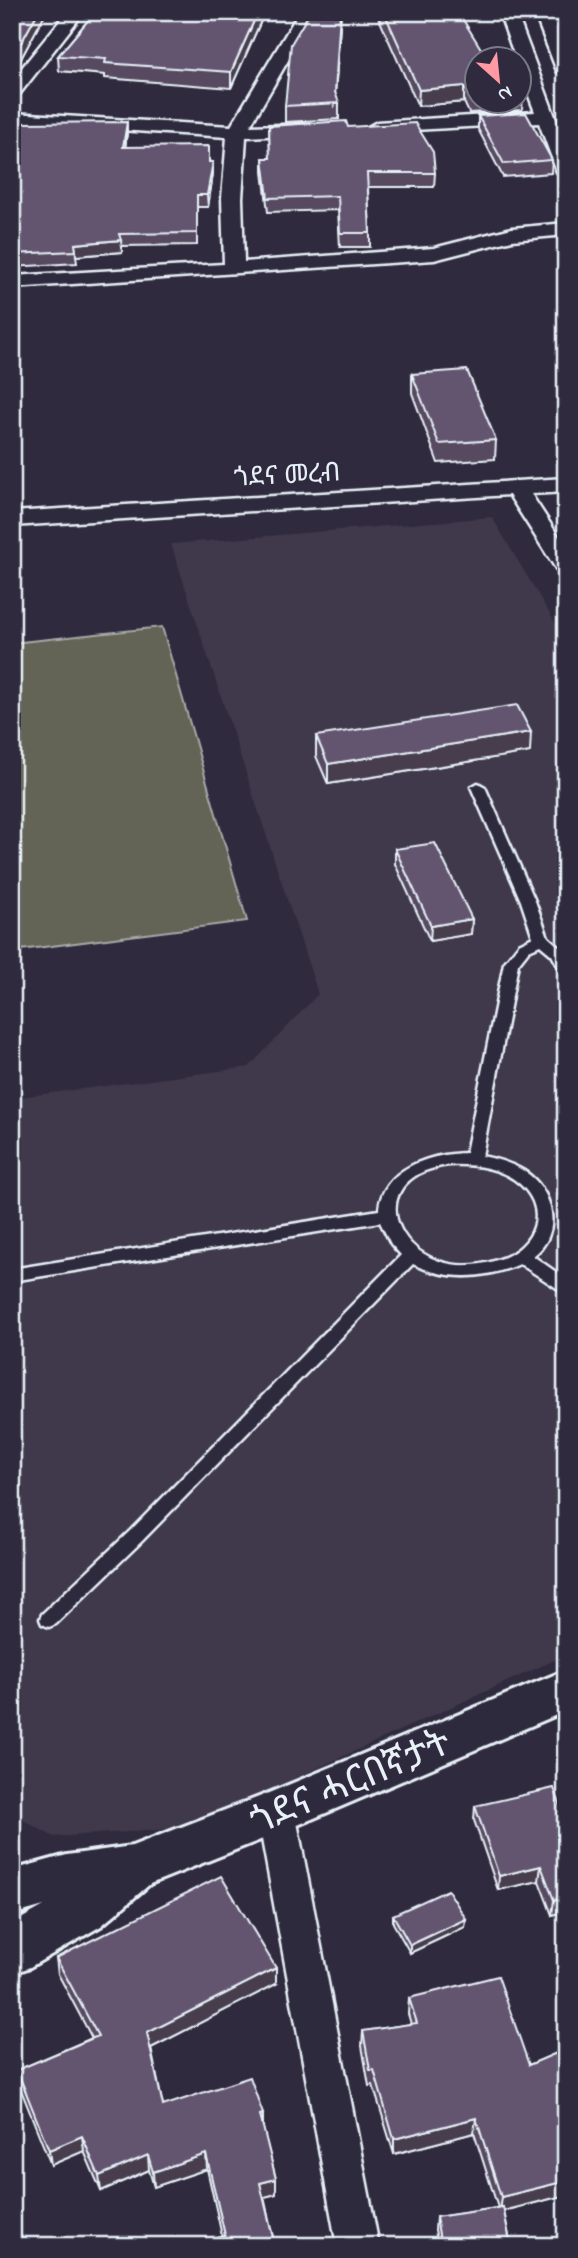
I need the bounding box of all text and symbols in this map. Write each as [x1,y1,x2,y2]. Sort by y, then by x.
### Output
north arrow [462,46,532,116]
text: N [493,78,516,108]
street label: ጎደና መረብ [233,455,341,499]
street label: ጎደና ሓርበኛታት [243,1717,461,1852]

